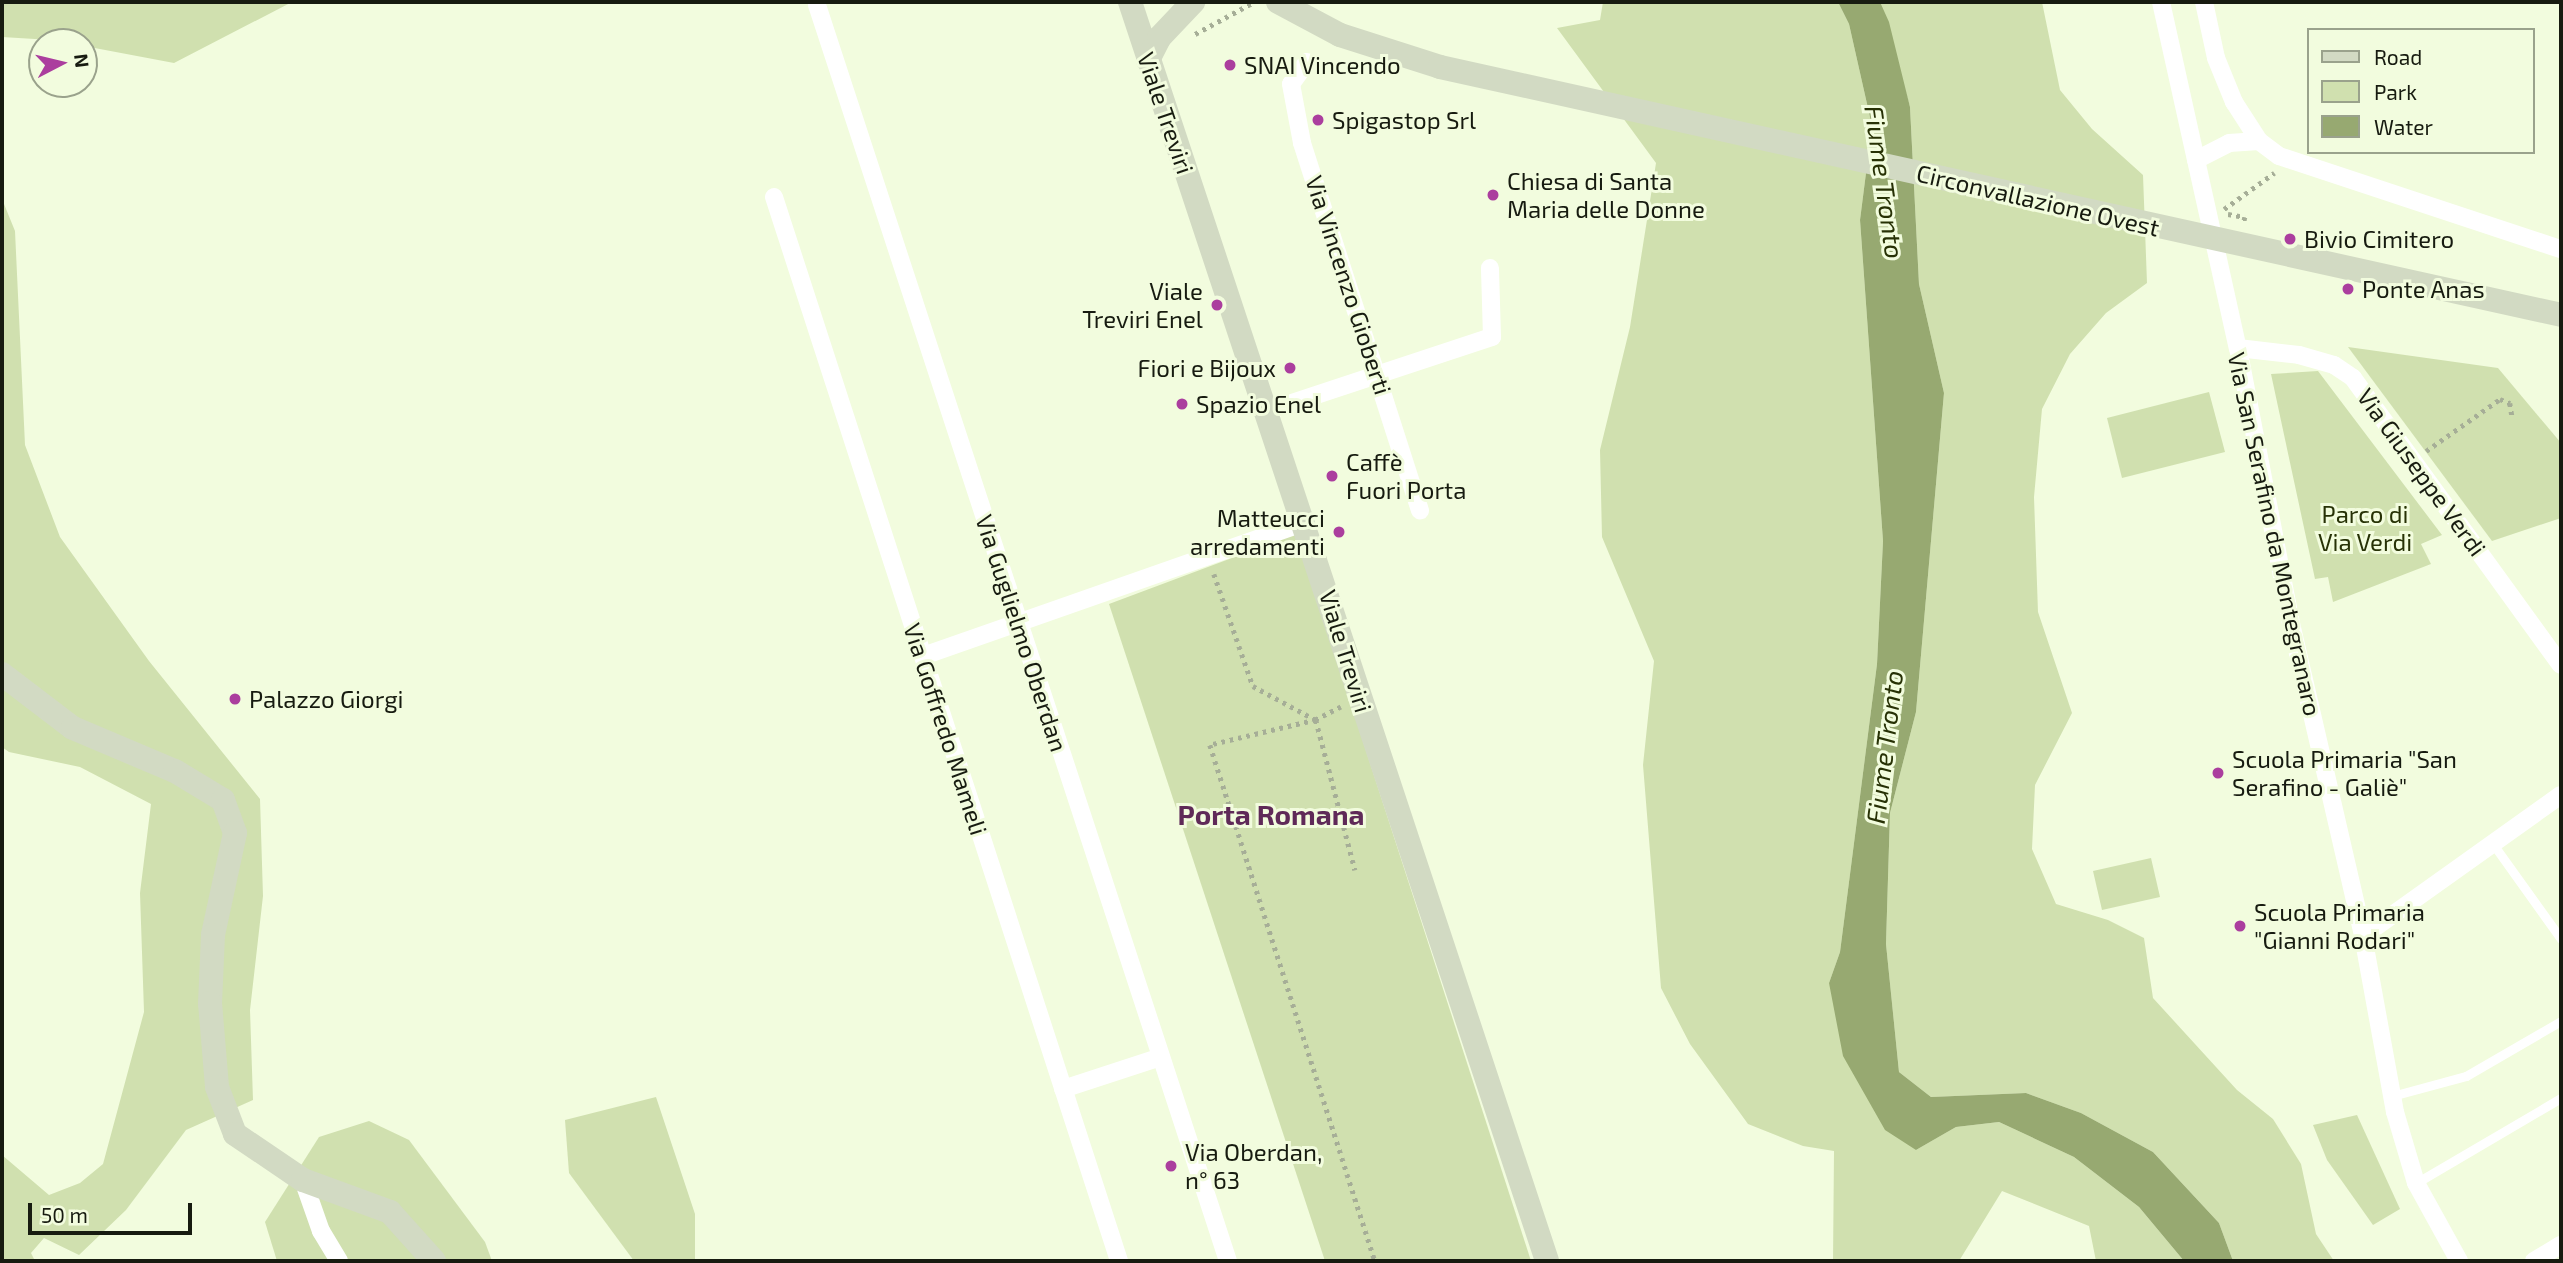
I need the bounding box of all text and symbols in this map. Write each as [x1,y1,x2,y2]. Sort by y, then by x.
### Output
north arrow [28,28,98,98]
legend [2308,28,2535,154]
text: Road [2374,44,2422,69]
street label: Viale Treviri [1132,48,1200,178]
place label: SNAI Vincendo [1244,51,1401,79]
text: N [70,52,95,69]
marker: SNAI Vincendo [1222,57,1238,73]
text: Park [2374,79,2417,104]
water label: Fiume Tronto [1859,103,1911,261]
place label: Spigastop Srl [1332,106,1476,134]
marker: Spigastop Srl [1310,112,1326,128]
text: Water [2374,114,2433,139]
street label: Circonvallazione Ovest [1914,158,2162,242]
place label: Chiesa di Santa Maria delle Donne [1507,167,1705,223]
street label: Via Vincenzo Gioberti [1300,172,1398,398]
marker: Chiesa di Santa Maria delle Donne [1485,187,1501,203]
place label: Bivio Cimitero [2304,225,2454,253]
marker: Bivio Cimitero [2282,231,2298,247]
place label: Ponte Anas [2362,275,2485,303]
place label: Viale Treviri Enel [1082,277,1203,333]
marker: Ponte Anas [2340,281,2356,297]
marker: Viale Treviri Enel [1209,297,1225,313]
street label: Via San Serafino da Montegranaro [2222,350,2328,718]
place label: Fiori e Bijoux [1137,354,1276,382]
marker: Fiori e Bijoux [1282,360,1298,376]
street label: Via Giuseppe Verdi [2351,382,2493,562]
place label: Spazio Enel [1196,390,1321,418]
marker: Spazio Enel [1174,396,1190,412]
place label: Caffè Fuori Porta [1346,448,1466,504]
marker: Caffè Fuori Porta [1324,468,1340,484]
park label: Parco di Via Verdi [2318,500,2412,556]
place label: Matteucci arredamenti [1190,504,1325,560]
street label: Via Guglielmo Oberdan [970,511,1074,755]
marker: Matteucci arredamenti [1331,524,1347,540]
street label: Viale Treviri [1314,586,1378,716]
street label: Via Goffredo Mameli [898,619,994,839]
water label: Fiume Tronto [1859,668,1909,826]
place label: Palazzo Giorgi [249,685,404,713]
marker: Palazzo Giorgi [227,691,243,707]
place label: Scuola Primaria "San Serafino - Galiè" [2232,745,2457,801]
marker: Scuola Primaria "San Serafino - Galiè" [2210,765,2226,781]
district label: Porta Romana [1177,797,1365,831]
place label: Scuola Primaria "Gianni Rodari" [2254,898,2425,954]
marker: Scuola Primaria "Gianni Rodari" [2232,918,2248,934]
place label: Via Oberdan, n° 63 [1185,1138,1322,1194]
marker: Via Oberdan, n° 63 [1163,1158,1179,1174]
scale bar [32,1190,196,1234]
text: 50 m [41,1202,88,1227]

